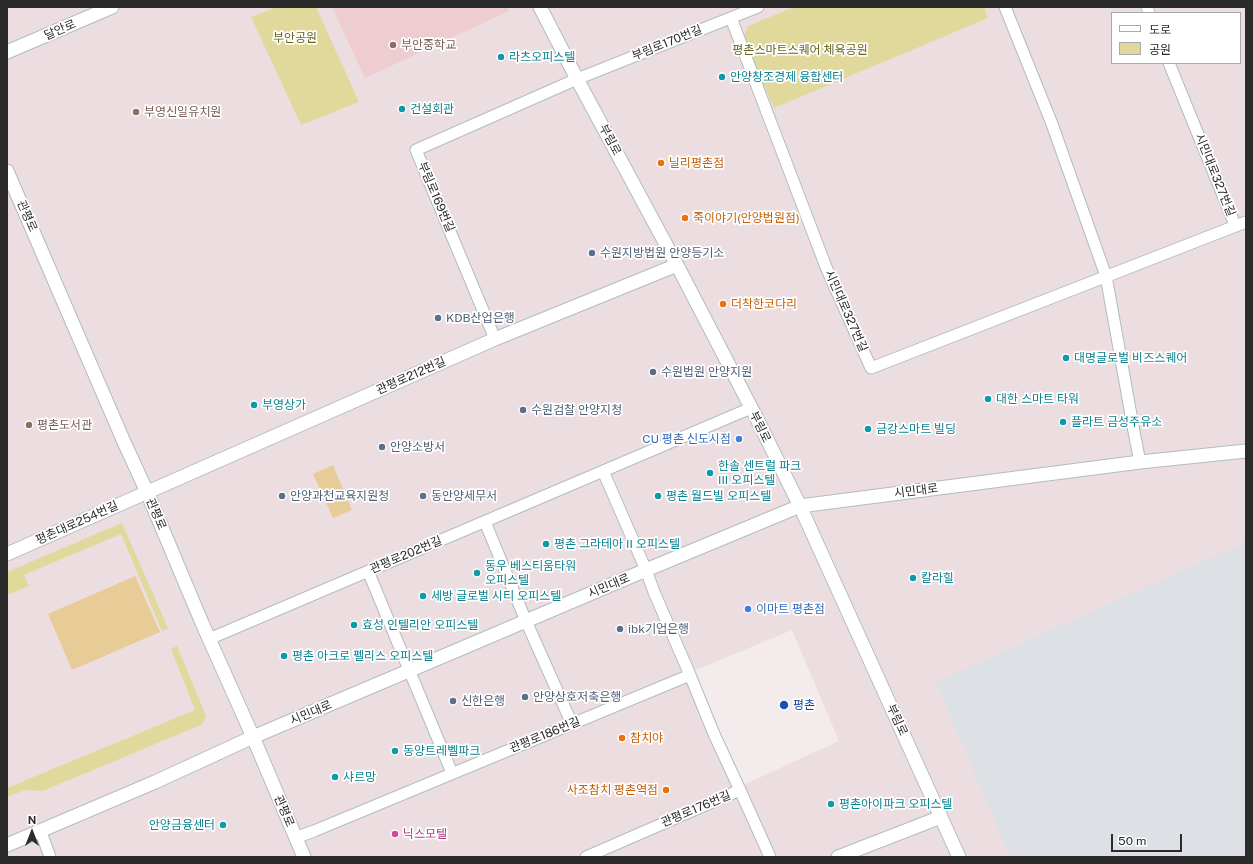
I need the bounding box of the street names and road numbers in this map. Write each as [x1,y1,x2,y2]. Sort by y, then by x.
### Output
street label: 달안로 [42,17,78,43]
street label: 부림로170번길 [630,22,704,64]
street label: 부림로 [596,122,624,158]
street label: 시민대로327번길 [1192,131,1238,219]
street label: 부림로169번길 [415,160,457,234]
street label: 관평로 [14,198,40,234]
street label: 시민대로327번길 [821,268,871,354]
street label: 관평로212번길 [374,354,448,398]
street label: 부림로 [746,409,774,445]
street label: 시민대로 [893,481,939,501]
street label: 관평로 [143,496,169,532]
street label: 평촌대로254번길 [34,498,120,548]
street label: 관평로202번길 [368,533,444,577]
street label: 시민대로 [586,571,632,601]
street label: 시민대로 [288,698,334,728]
street label: 부림로 [883,702,911,738]
street label: 관평로186번길 [507,714,583,756]
street label: 관평로176번길 [659,788,733,830]
street label: 관평로 [271,793,297,829]

